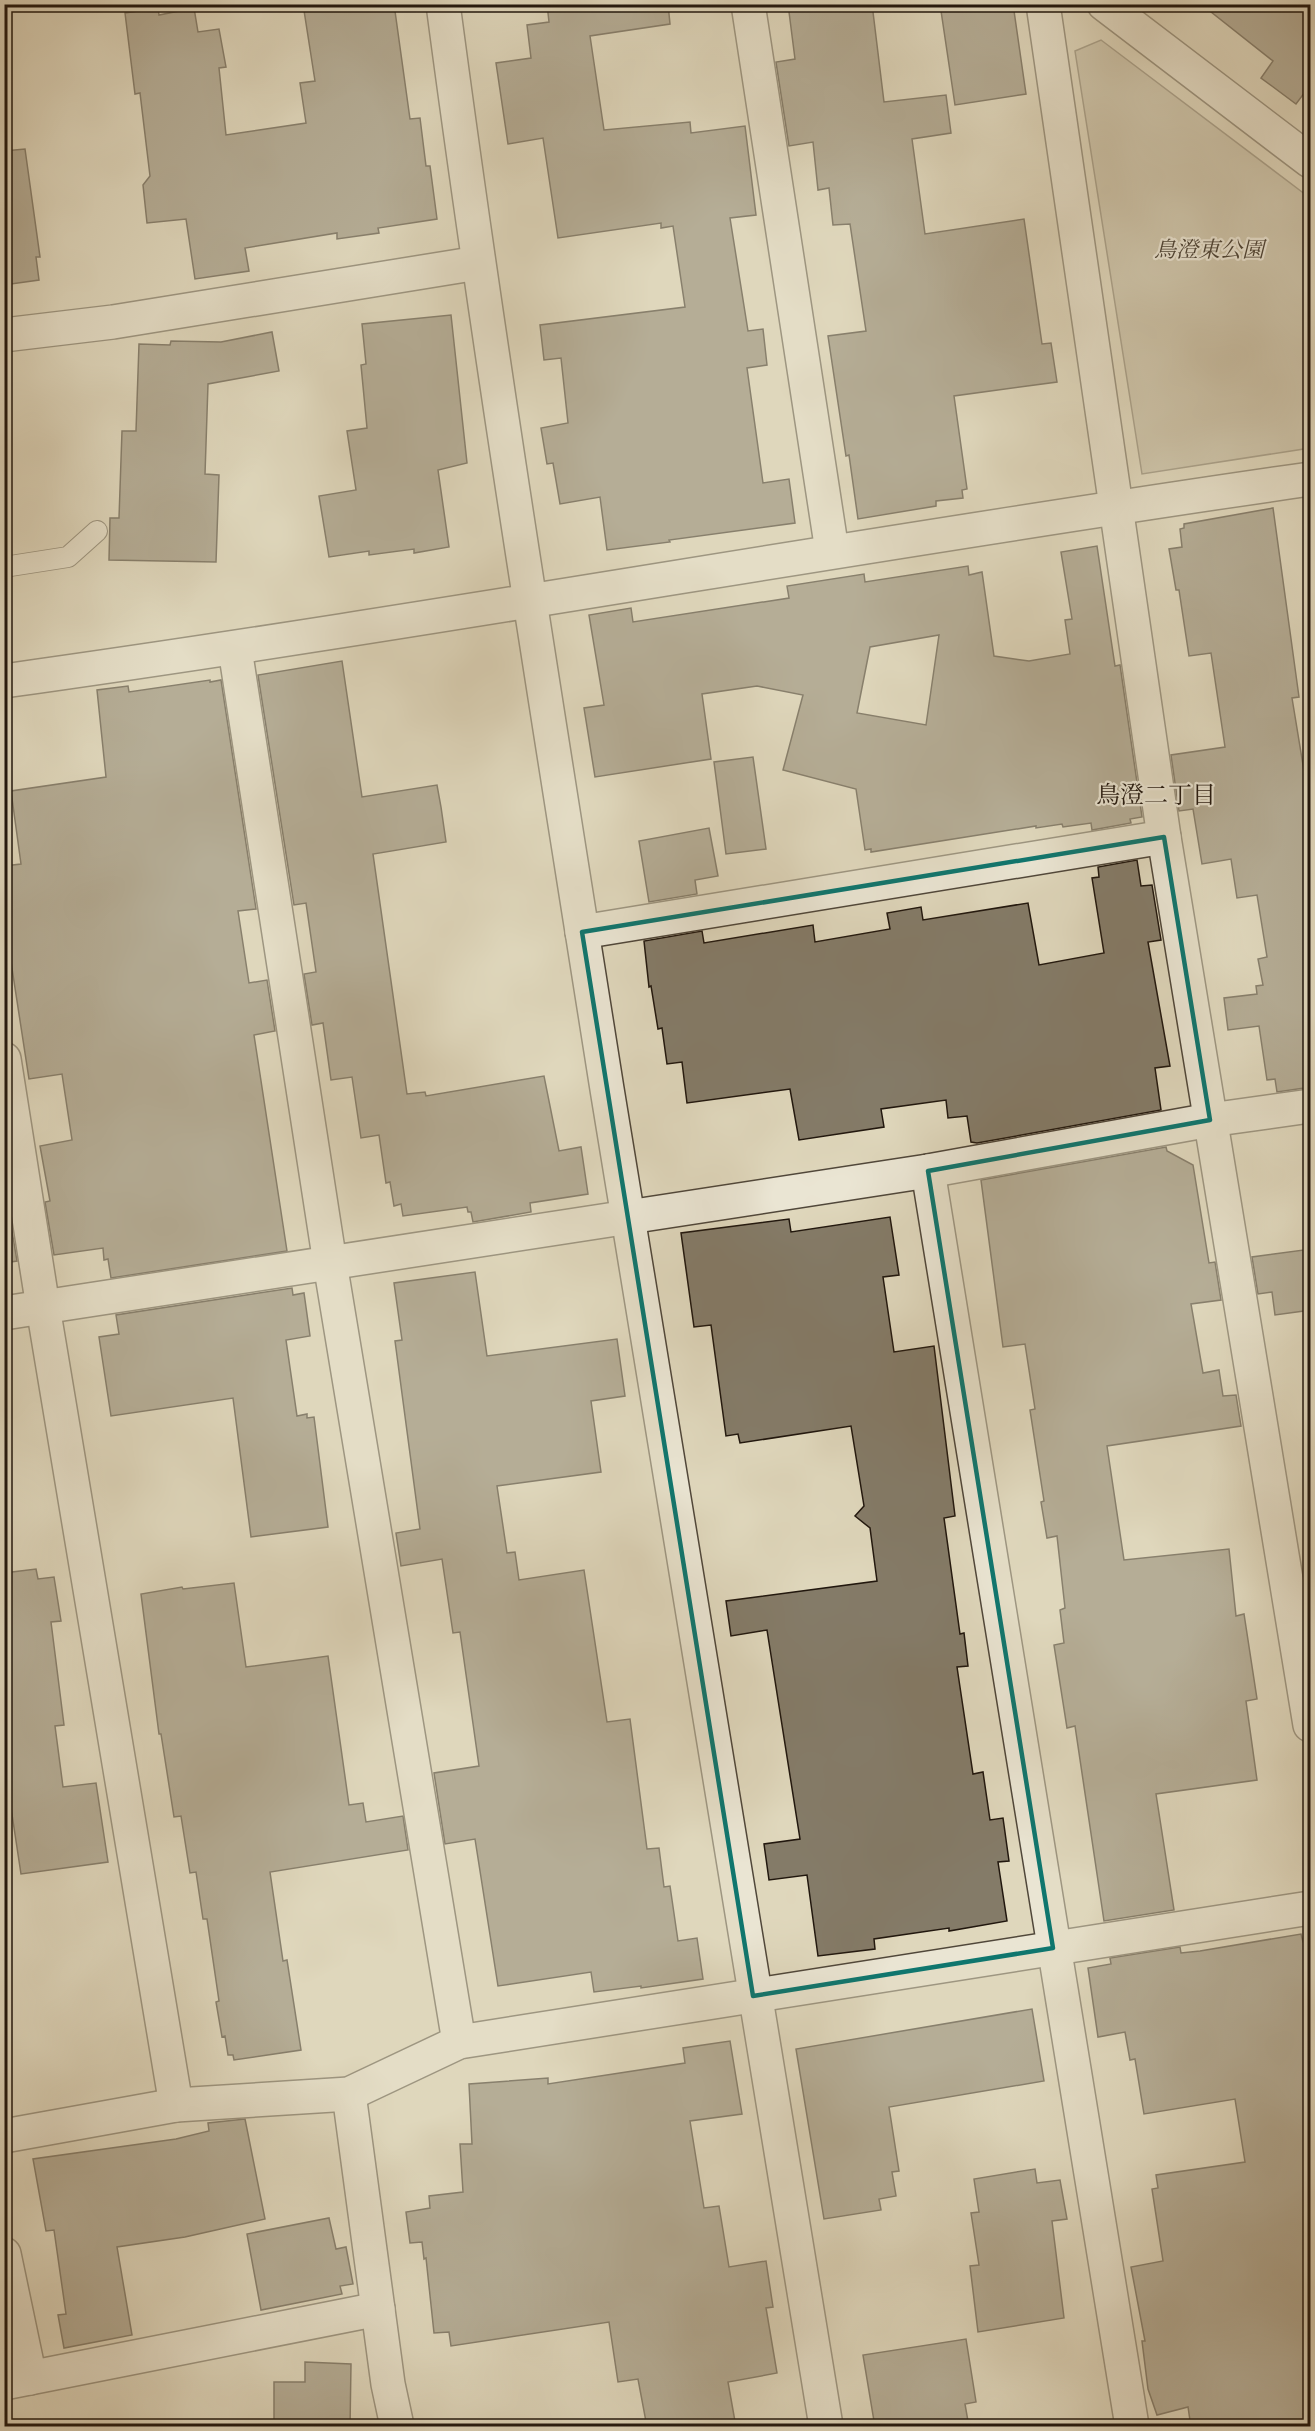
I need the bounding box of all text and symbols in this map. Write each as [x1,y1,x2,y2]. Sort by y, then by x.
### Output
park label: 鳥澄東公園 [1154,235,1267,264]
district label: 鳥澄二丁目 [1096,779,1216,810]

